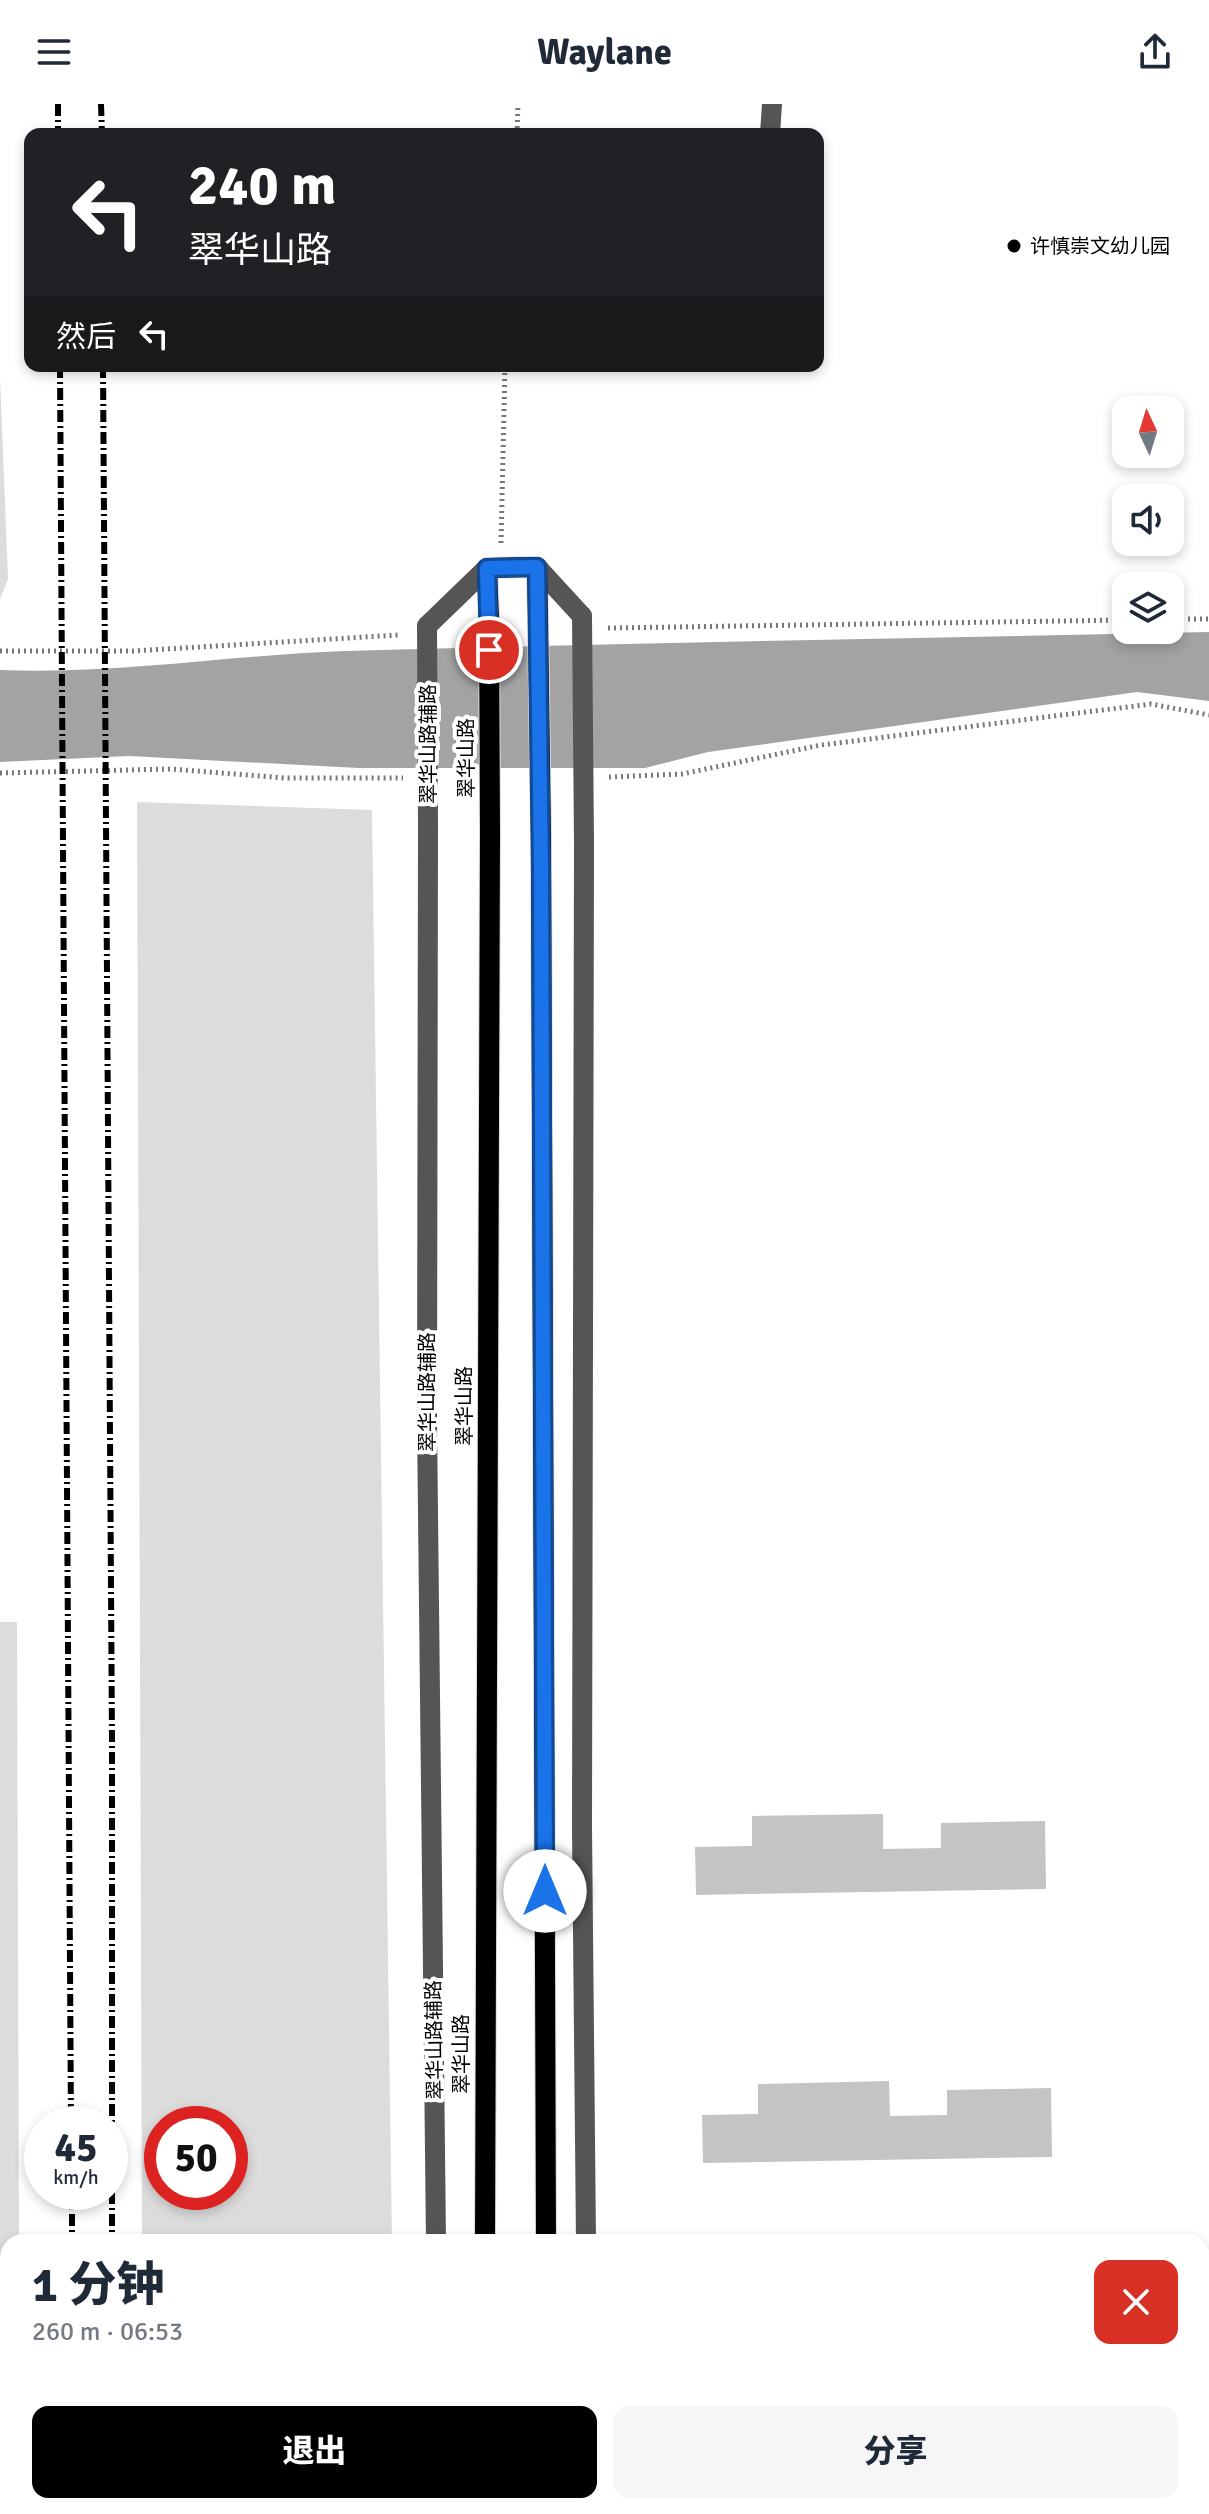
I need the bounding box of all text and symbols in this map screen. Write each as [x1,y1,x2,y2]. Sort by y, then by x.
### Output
icon: menu [32,30,76,74]
text: Waylane [537,30,672,75]
icon: share [1133,30,1177,74]
text: 240 m [188,151,336,220]
icon: left [56,160,160,264]
text: 翠华山路 [188,228,332,273]
place label: 许慎崇文幼儿园 [1030,234,1170,259]
marker: 许慎崇文幼儿园 [1005,237,1023,255]
icon: left [132,312,176,356]
text: 然后 [56,319,116,356]
north arrow [1112,396,1184,468]
map controls [1112,396,1184,644]
button: sound [1112,484,1184,556]
button: layers [1112,572,1184,644]
pin [455,616,523,684]
icon: arrive [467,628,511,672]
street label: 翠华山路辅路 [416,684,441,804]
street label: 翠华山路 [454,718,479,798]
street label: 翠华山路辅路 [415,1332,440,1452]
street label: 翠华山路 [452,1366,477,1446]
position arrow [503,1849,587,1933]
street label: 翠华山路辅路 [421,1980,448,2100]
street label: 翠华山路 [449,2014,474,2094]
speed limit sign: 50 [144,2106,248,2210]
text: 45 [54,2123,98,2173]
text: km/h [53,2165,99,2190]
text: 1 分钟 [32,2256,164,2315]
button: close [1094,2260,1178,2344]
text: 260 m · 06:53 [32,2316,183,2348]
button: 退出 [32,2406,597,2498]
button: 分享 [613,2406,1178,2498]

